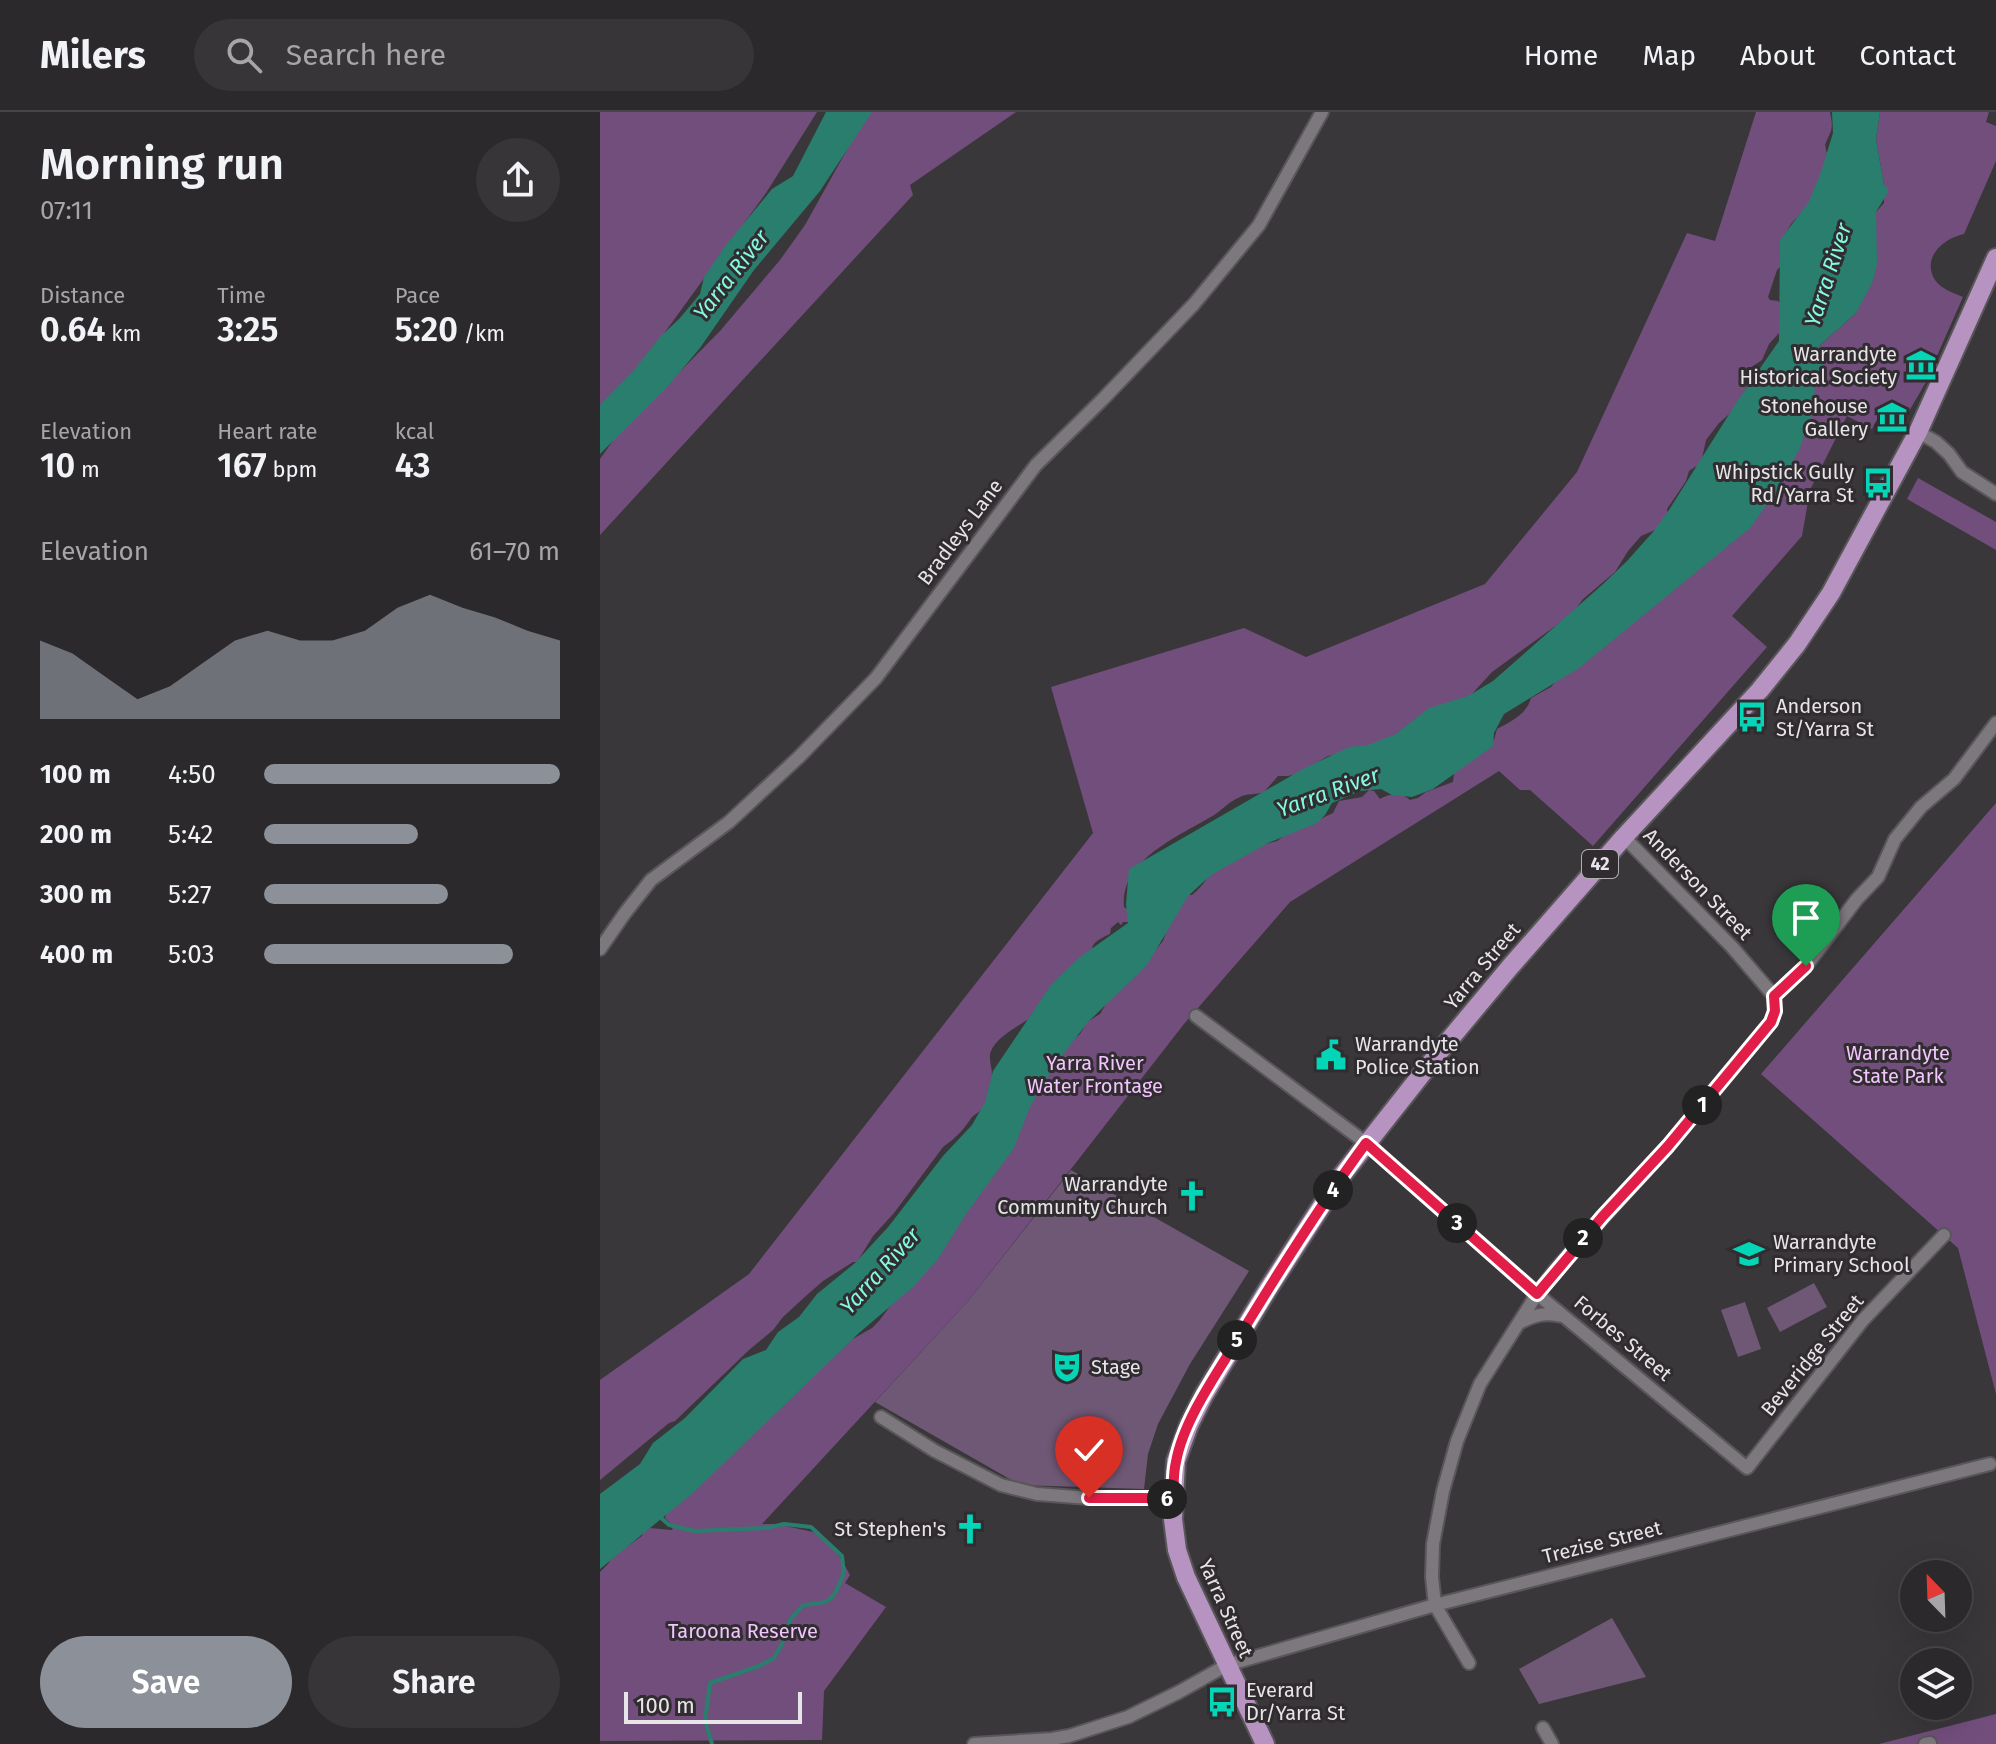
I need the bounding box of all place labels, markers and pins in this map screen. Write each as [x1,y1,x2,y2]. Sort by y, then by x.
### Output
place label: Warrandyte Historical Society [1740,342,1897,389]
museum icon: Warrandyte Historical Society [1904,348,1938,382]
place label: Stonehouse Gallery [1761,394,1868,441]
museum icon: Stonehouse Gallery [1875,400,1909,434]
place label: Whipstick Gully Rd/Yarra St [1715,460,1855,507]
bus stop icon: Whipstick Gully Rd/Yarra St [1861,466,1895,500]
place label: Anderson St/Yarra St [1776,694,1875,741]
bus stop icon: Anderson St/Yarra St [1735,700,1769,734]
pin [1772,884,1840,966]
place label: Warrandyte Police Station [1355,1032,1480,1079]
public building icon: Warrandyte Police Station [1314,1038,1348,1072]
pin: 1 [1682,1085,1722,1125]
pin: 4 [1313,1170,1353,1210]
place label: Warrandyte Community Church [997,1172,1168,1219]
church icon: Warrandyte Community Church [1175,1179,1209,1213]
pin: 3 [1437,1203,1477,1243]
pin: 2 [1563,1218,1603,1258]
place label: Warrandyte Primary School [1773,1230,1910,1277]
school or university icon: Warrandyte Primary School [1732,1237,1766,1271]
pin: 5 [1217,1320,1257,1360]
theatre icon: Stage [1050,1350,1084,1384]
place label: Stage [1091,1355,1141,1379]
pin [1055,1416,1123,1498]
pin: 6 [1147,1479,1187,1519]
church icon: St Stephen's [953,1512,987,1546]
place label: St Stephen's [834,1517,946,1541]
place label: Everard Dr/Yarra St [1246,1678,1346,1725]
bus stop icon: Everard Dr/Yarra St [1205,1685,1239,1719]

